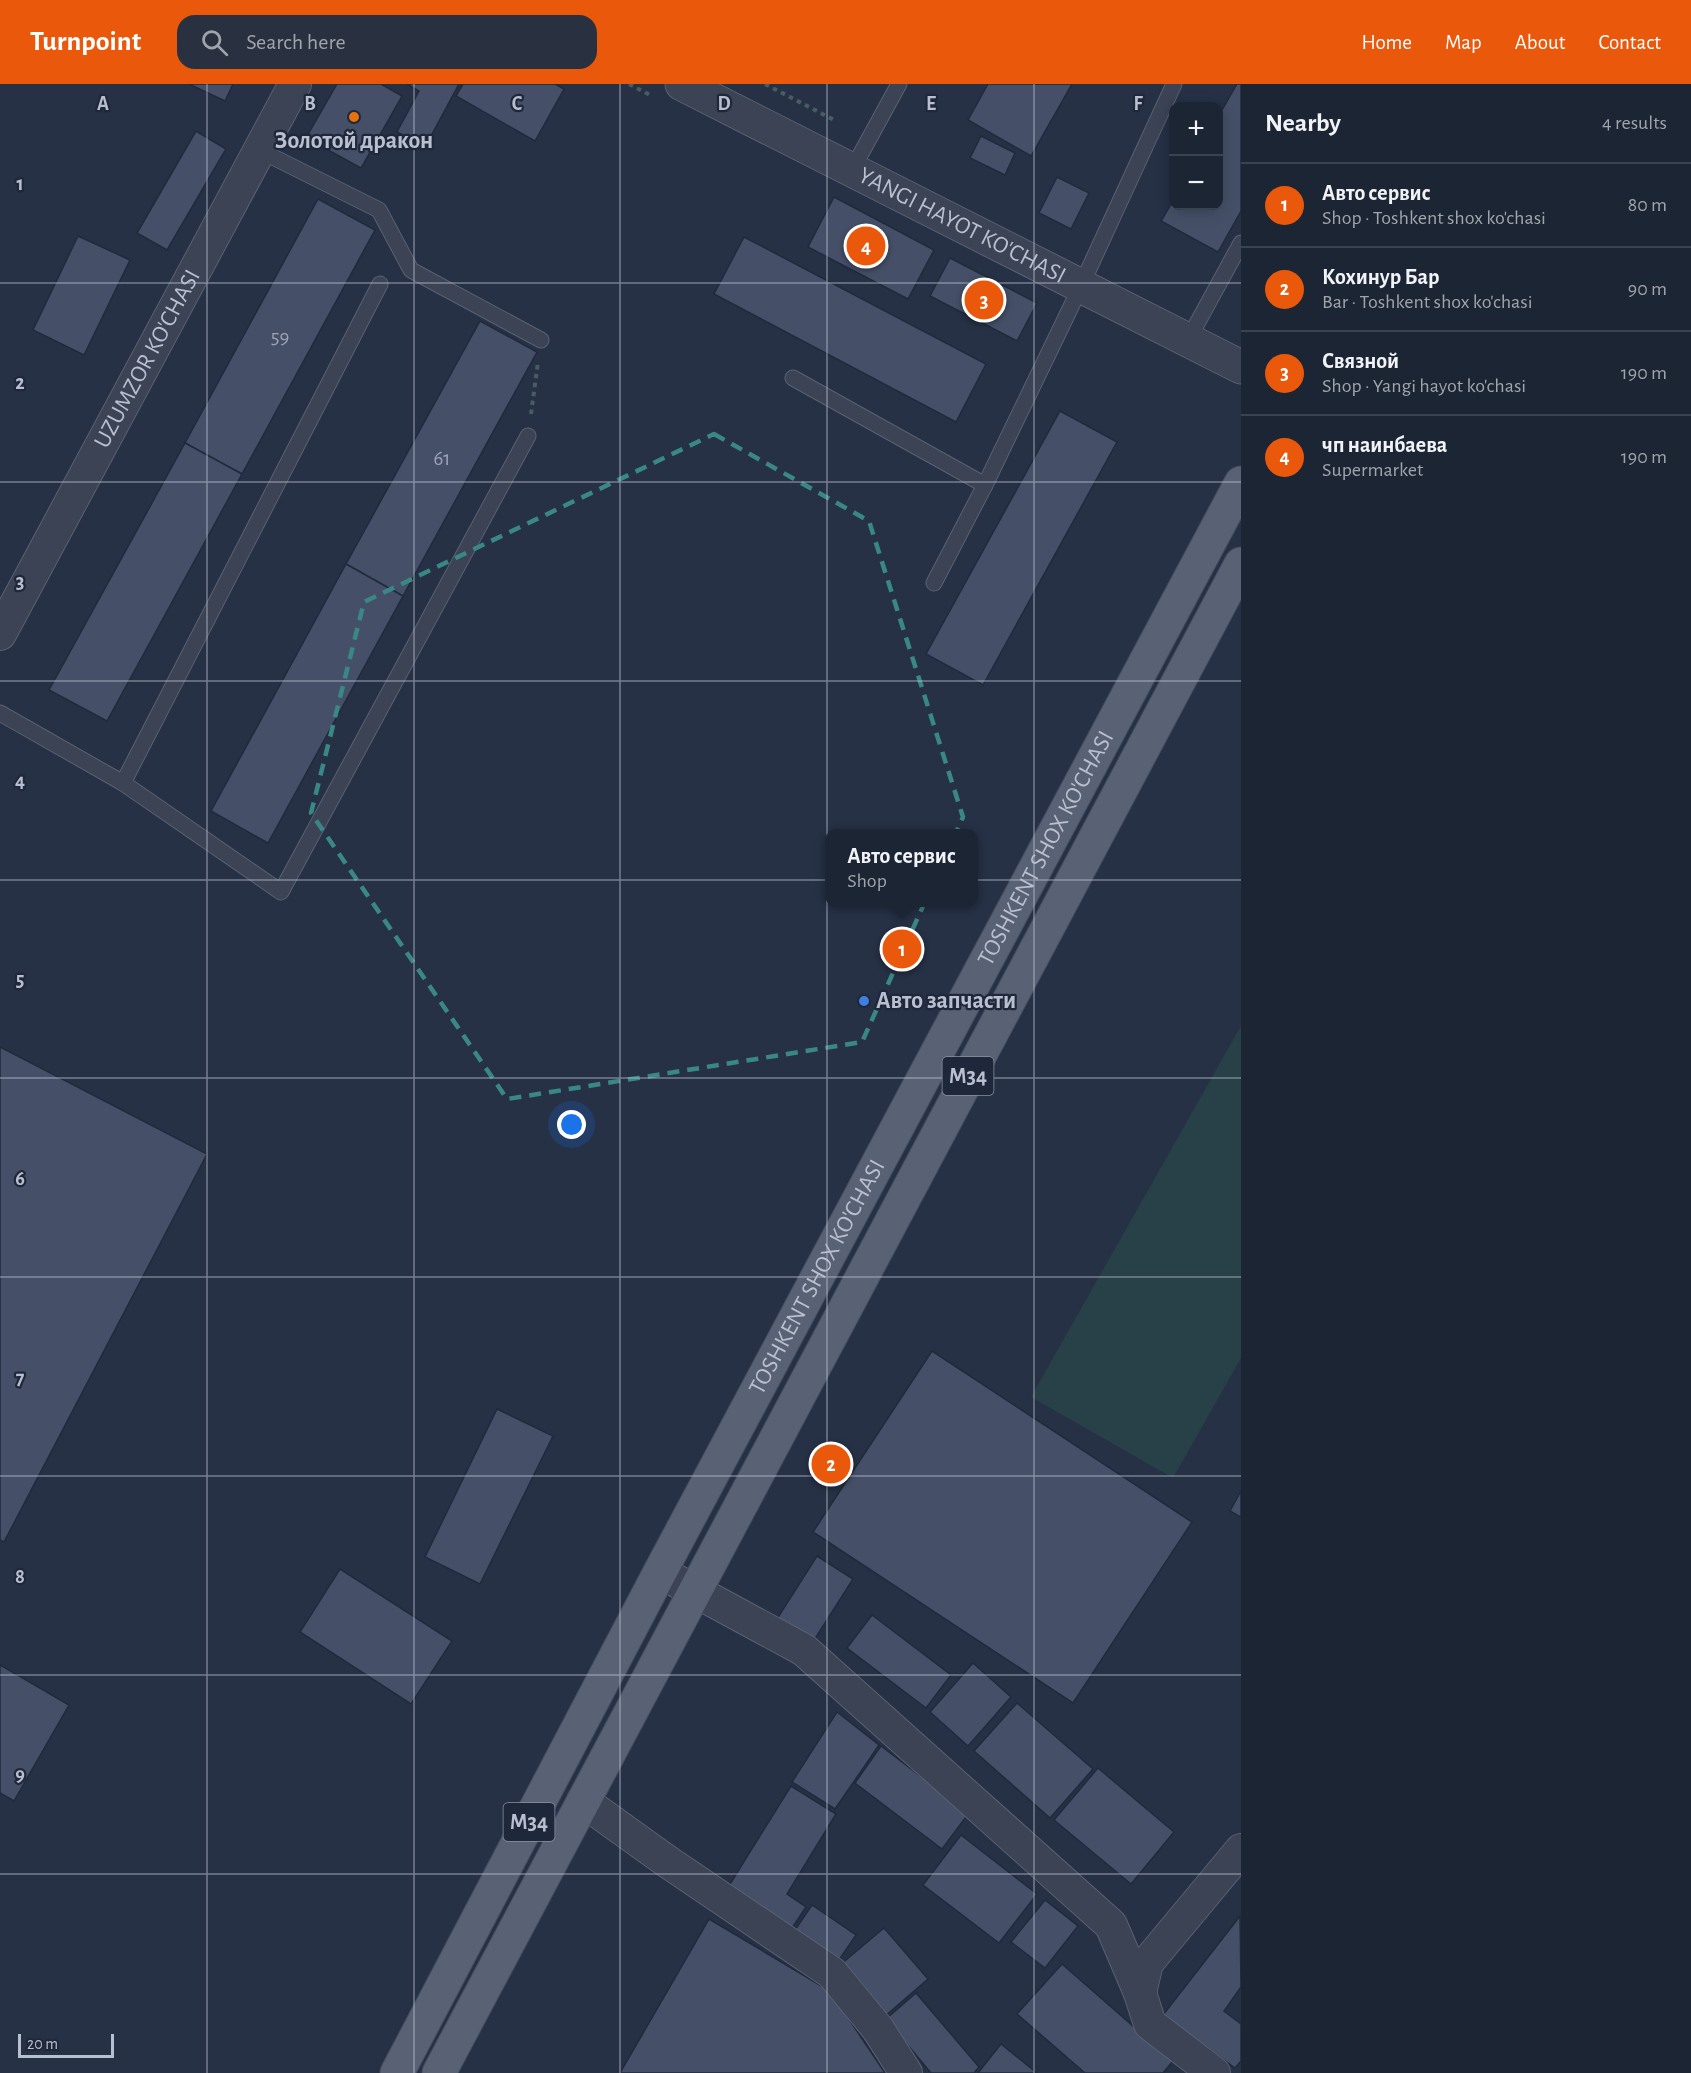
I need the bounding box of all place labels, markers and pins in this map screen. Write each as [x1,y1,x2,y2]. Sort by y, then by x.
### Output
marker: Золотой дракон [347,110,361,124]
place label: Золотой дракон [275,129,433,153]
pin: 4 [846,224,886,268]
pin: 3 [964,278,1004,322]
pin: 1 [882,926,922,972]
place label: Авто запчасти [876,989,1016,1013]
marker: Авто запчасти [857,994,871,1008]
pin: 2 [812,1442,850,1486]

